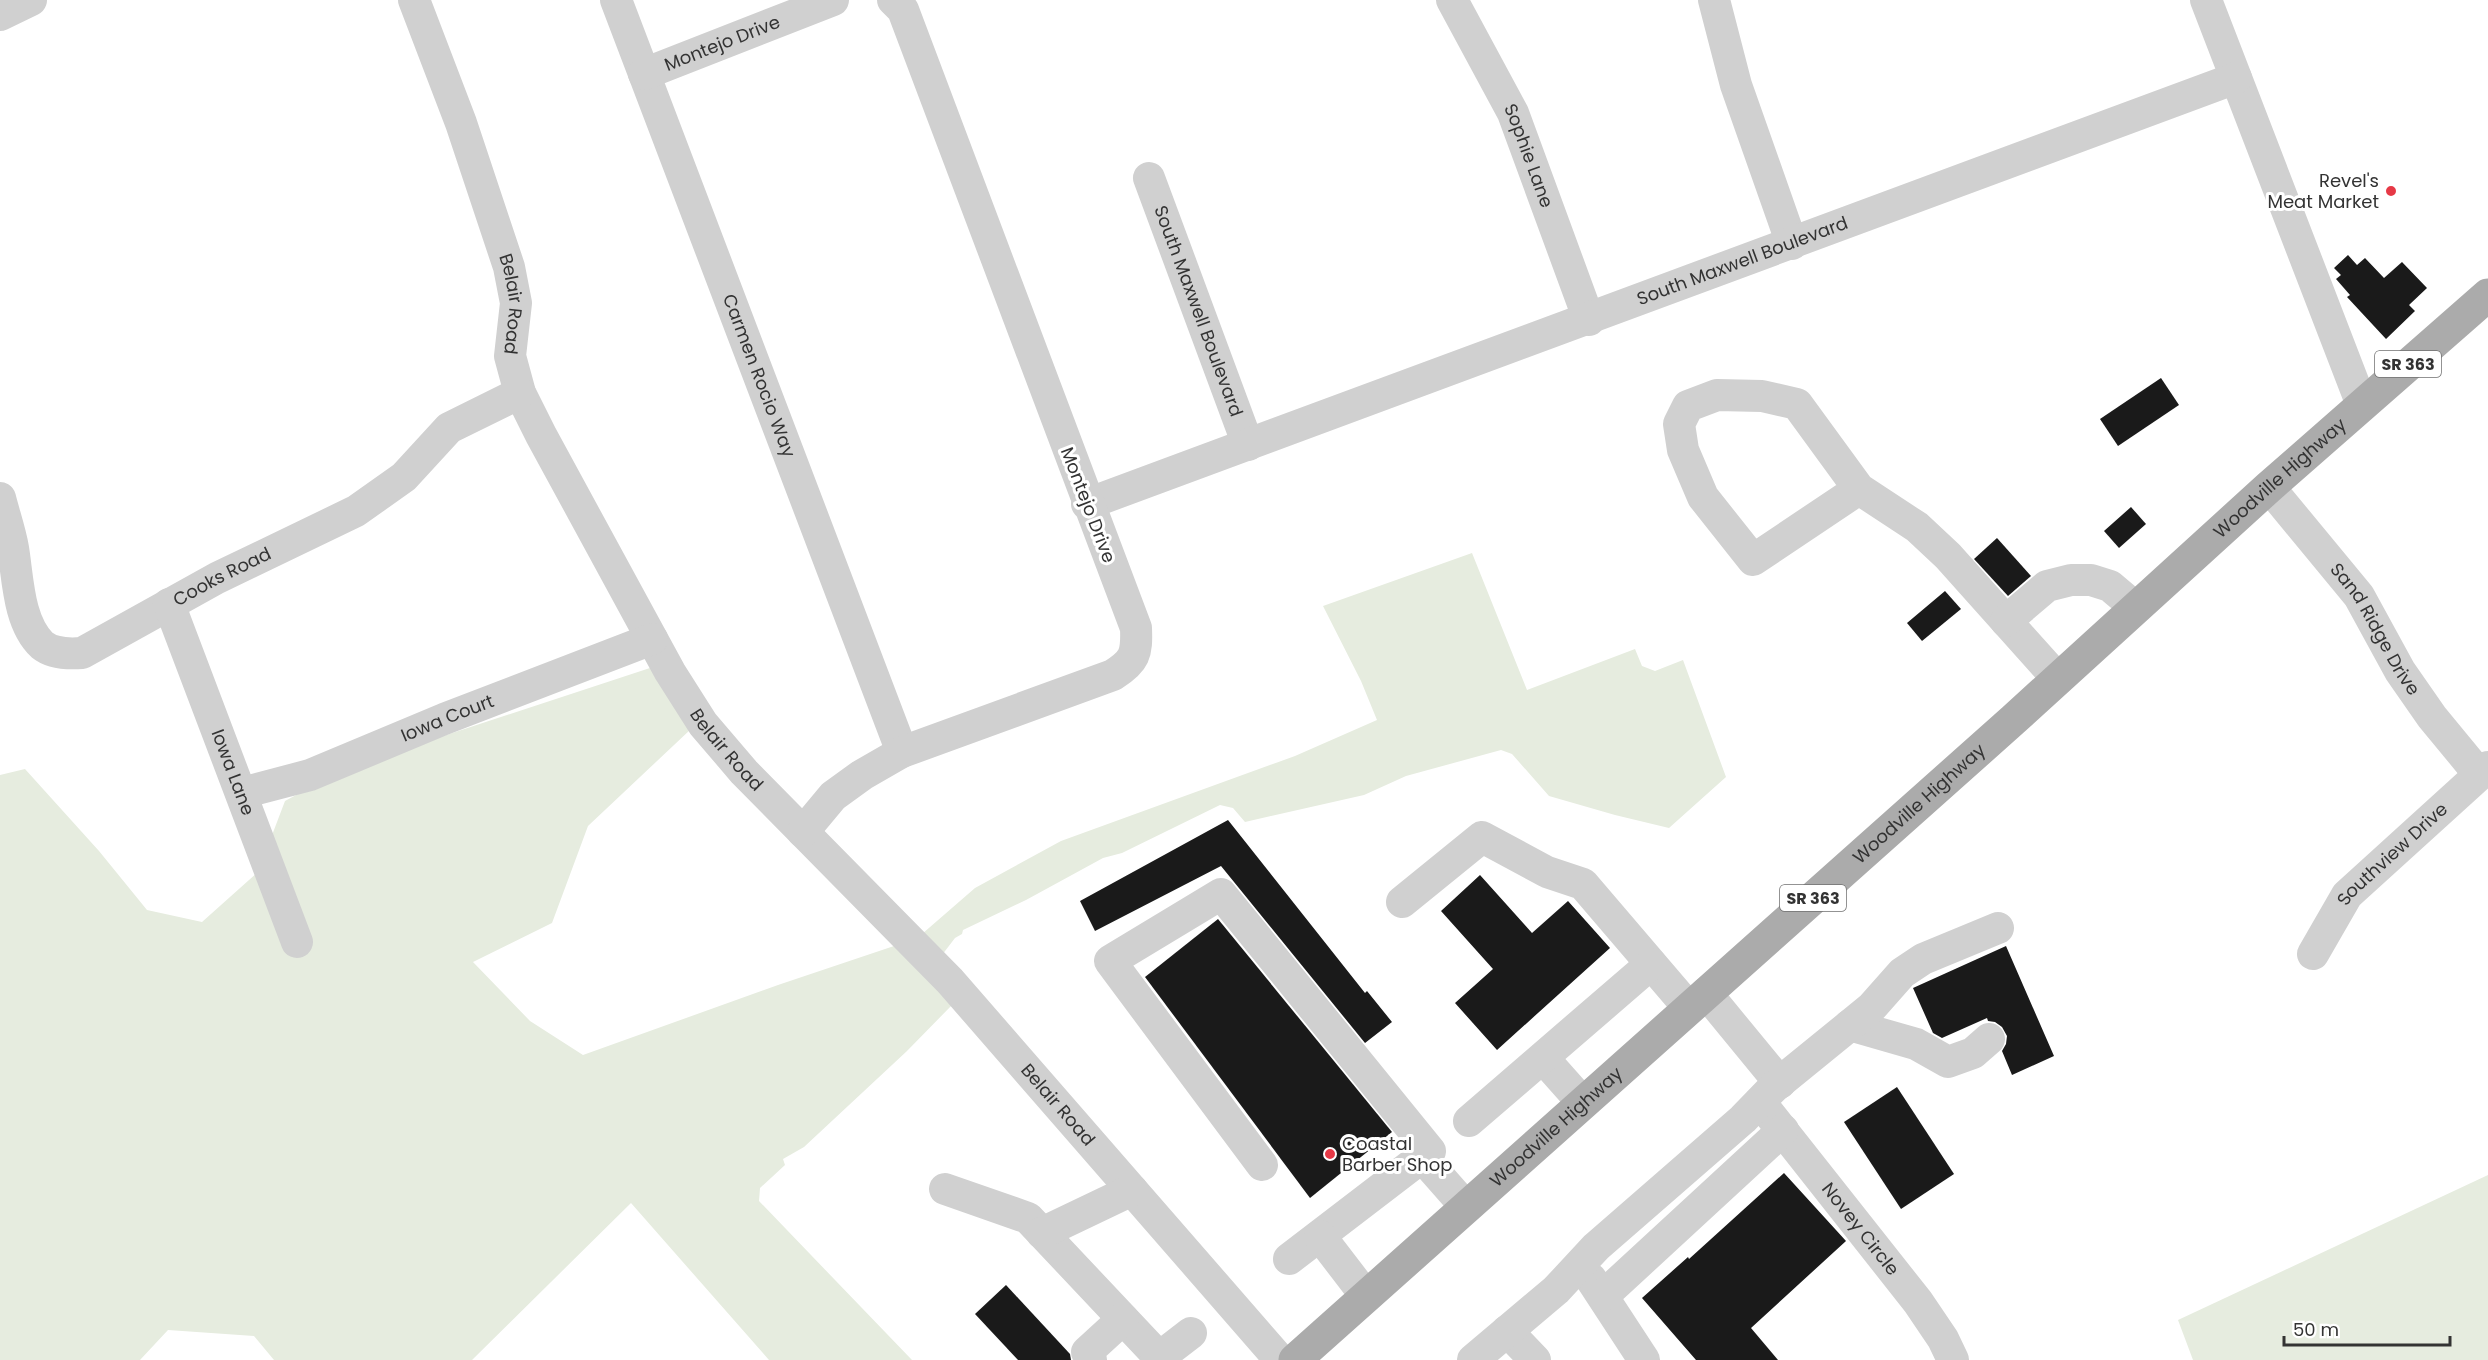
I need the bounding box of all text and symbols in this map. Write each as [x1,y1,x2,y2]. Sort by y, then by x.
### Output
street label: Montejo Drive [661,9,784,77]
street label: Sophie Lane [1498,99,1560,211]
place label: Revel's Meat Market [2267,168,2379,214]
marker: Revel's Meat Market [2384,184,2398,198]
street label: South Maxwell Boulevard [1148,202,1249,420]
street label: South Maxwell Boulevard [1633,210,1851,311]
street label: Belair Road [493,250,529,356]
street label: Carmen Rocio Way [717,290,802,461]
road number: SR 363 [2375,351,2441,377]
street label: Woodville Highway [2208,412,2351,544]
street label: Montejo Drive [1055,443,1122,566]
street label: Cooks Road [168,541,275,612]
street label: Sand Ridge Drive [2325,557,2426,700]
street label: Iowa Court [397,688,497,748]
street label: Belair Road [684,704,769,796]
street label: Iowa Lane [206,725,261,819]
street label: Woodville Highway [1847,737,1990,869]
street label: Southview Drive [2331,797,2453,910]
road number: SR 363 [1780,885,1846,911]
street label: Belair Road [1015,1058,1101,1151]
street label: Woodville Highway [1484,1061,1628,1193]
place label: Coastal Barber Shop [1342,1131,1453,1177]
marker: Coastal Barber Shop [1323,1147,1337,1161]
street label: Novey Circle [1816,1177,1905,1281]
scale bar [2284,1309,2450,1347]
text: 50 m [2293,1317,2339,1342]

